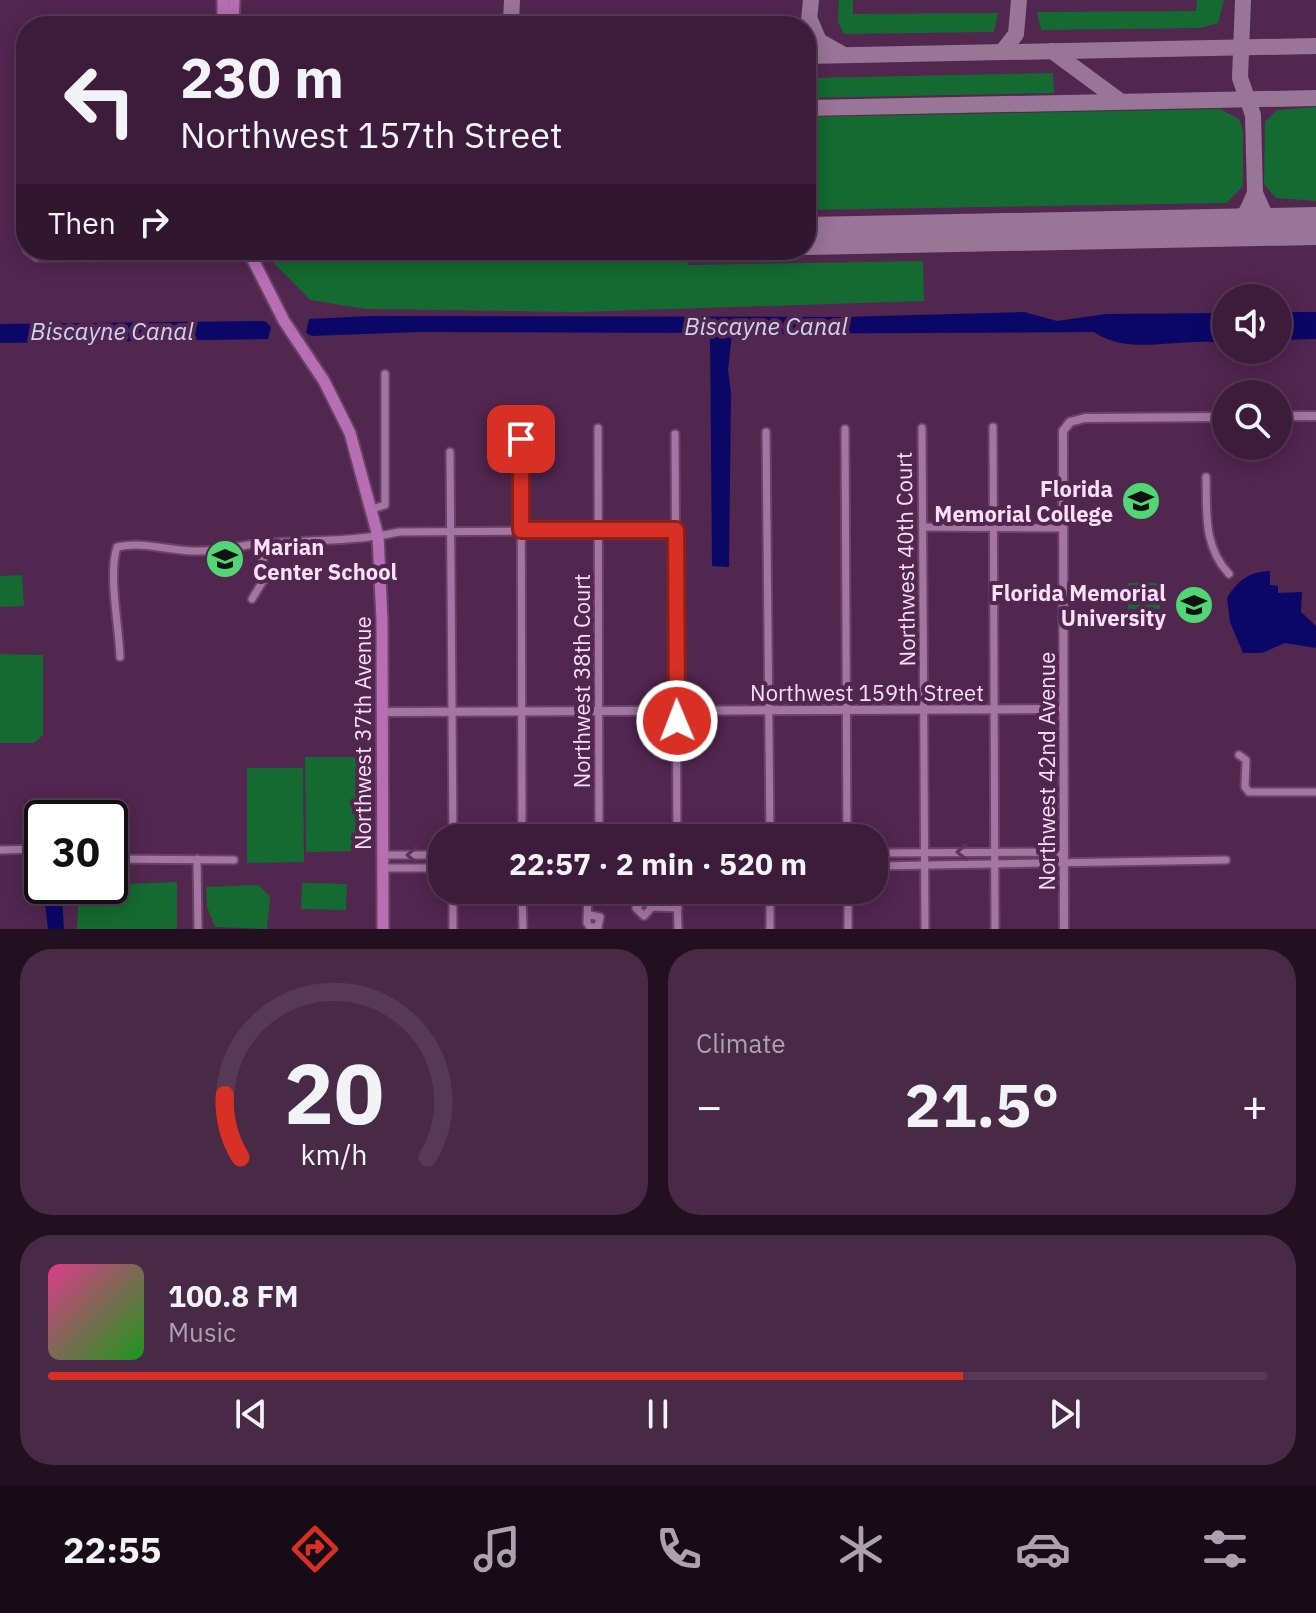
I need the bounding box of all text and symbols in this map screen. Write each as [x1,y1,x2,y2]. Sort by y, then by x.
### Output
text: 230 m [180,41,344,113]
icon: left [48,48,152,152]
text: Northwest 157th Street [180,111,563,158]
icon: right [132,200,176,244]
text: Then [48,203,116,242]
map controls [1212,284,1292,460]
button: sound [1212,284,1292,364]
water label: Biscayne Canal [684,310,848,342]
water label: Biscayne Canal [30,315,194,347]
button: search [1212,380,1292,460]
pin [487,405,555,473]
icon: arrive [499,417,543,461]
street label: Northwest 40th Court [889,451,921,667]
place label: Florida Memorial College [934,474,1113,528]
school or university icon: Florida Memorial College [1120,480,1162,522]
place label: Marian Center School [253,532,398,586]
school or university icon: Marian Center School [204,538,246,580]
street label: Northwest 38th Court [567,574,596,788]
place label: Florida Memorial University [991,578,1166,632]
school or university icon: Florida Memorial University [1173,584,1215,626]
street label: Northwest 37th Avenue [348,616,377,850]
street label: Northwest 42nd Avenue [1032,652,1061,890]
street label: Northwest 159th Street [750,678,984,707]
position arrow [635,679,719,763]
speed limit sign: 30 [24,800,128,904]
one-way arrow [955,843,968,861]
text: 22:57 · 2 min · 520 m [509,844,807,883]
one-way arrow [405,846,418,864]
text: Climate [696,1026,786,1060]
text: 20 [284,1039,384,1147]
text: 21.5° [905,1065,1059,1144]
text: − [696,1077,722,1134]
text: + [1242,1077,1268,1134]
text: km/h [300,1136,368,1173]
text: 100.8 FM [168,1276,299,1315]
text: Music [168,1315,236,1349]
icon: previous [229,1392,273,1436]
icon: pause [636,1392,680,1436]
icon: next [1043,1392,1087,1436]
icon: directions [287,1521,343,1577]
icon: music [469,1521,525,1577]
icon: phone [651,1521,707,1577]
icon: climate [833,1521,889,1577]
icon: car [1015,1521,1071,1577]
icon: filters [1197,1521,1253,1577]
text: 22:55 [63,1526,161,1573]

